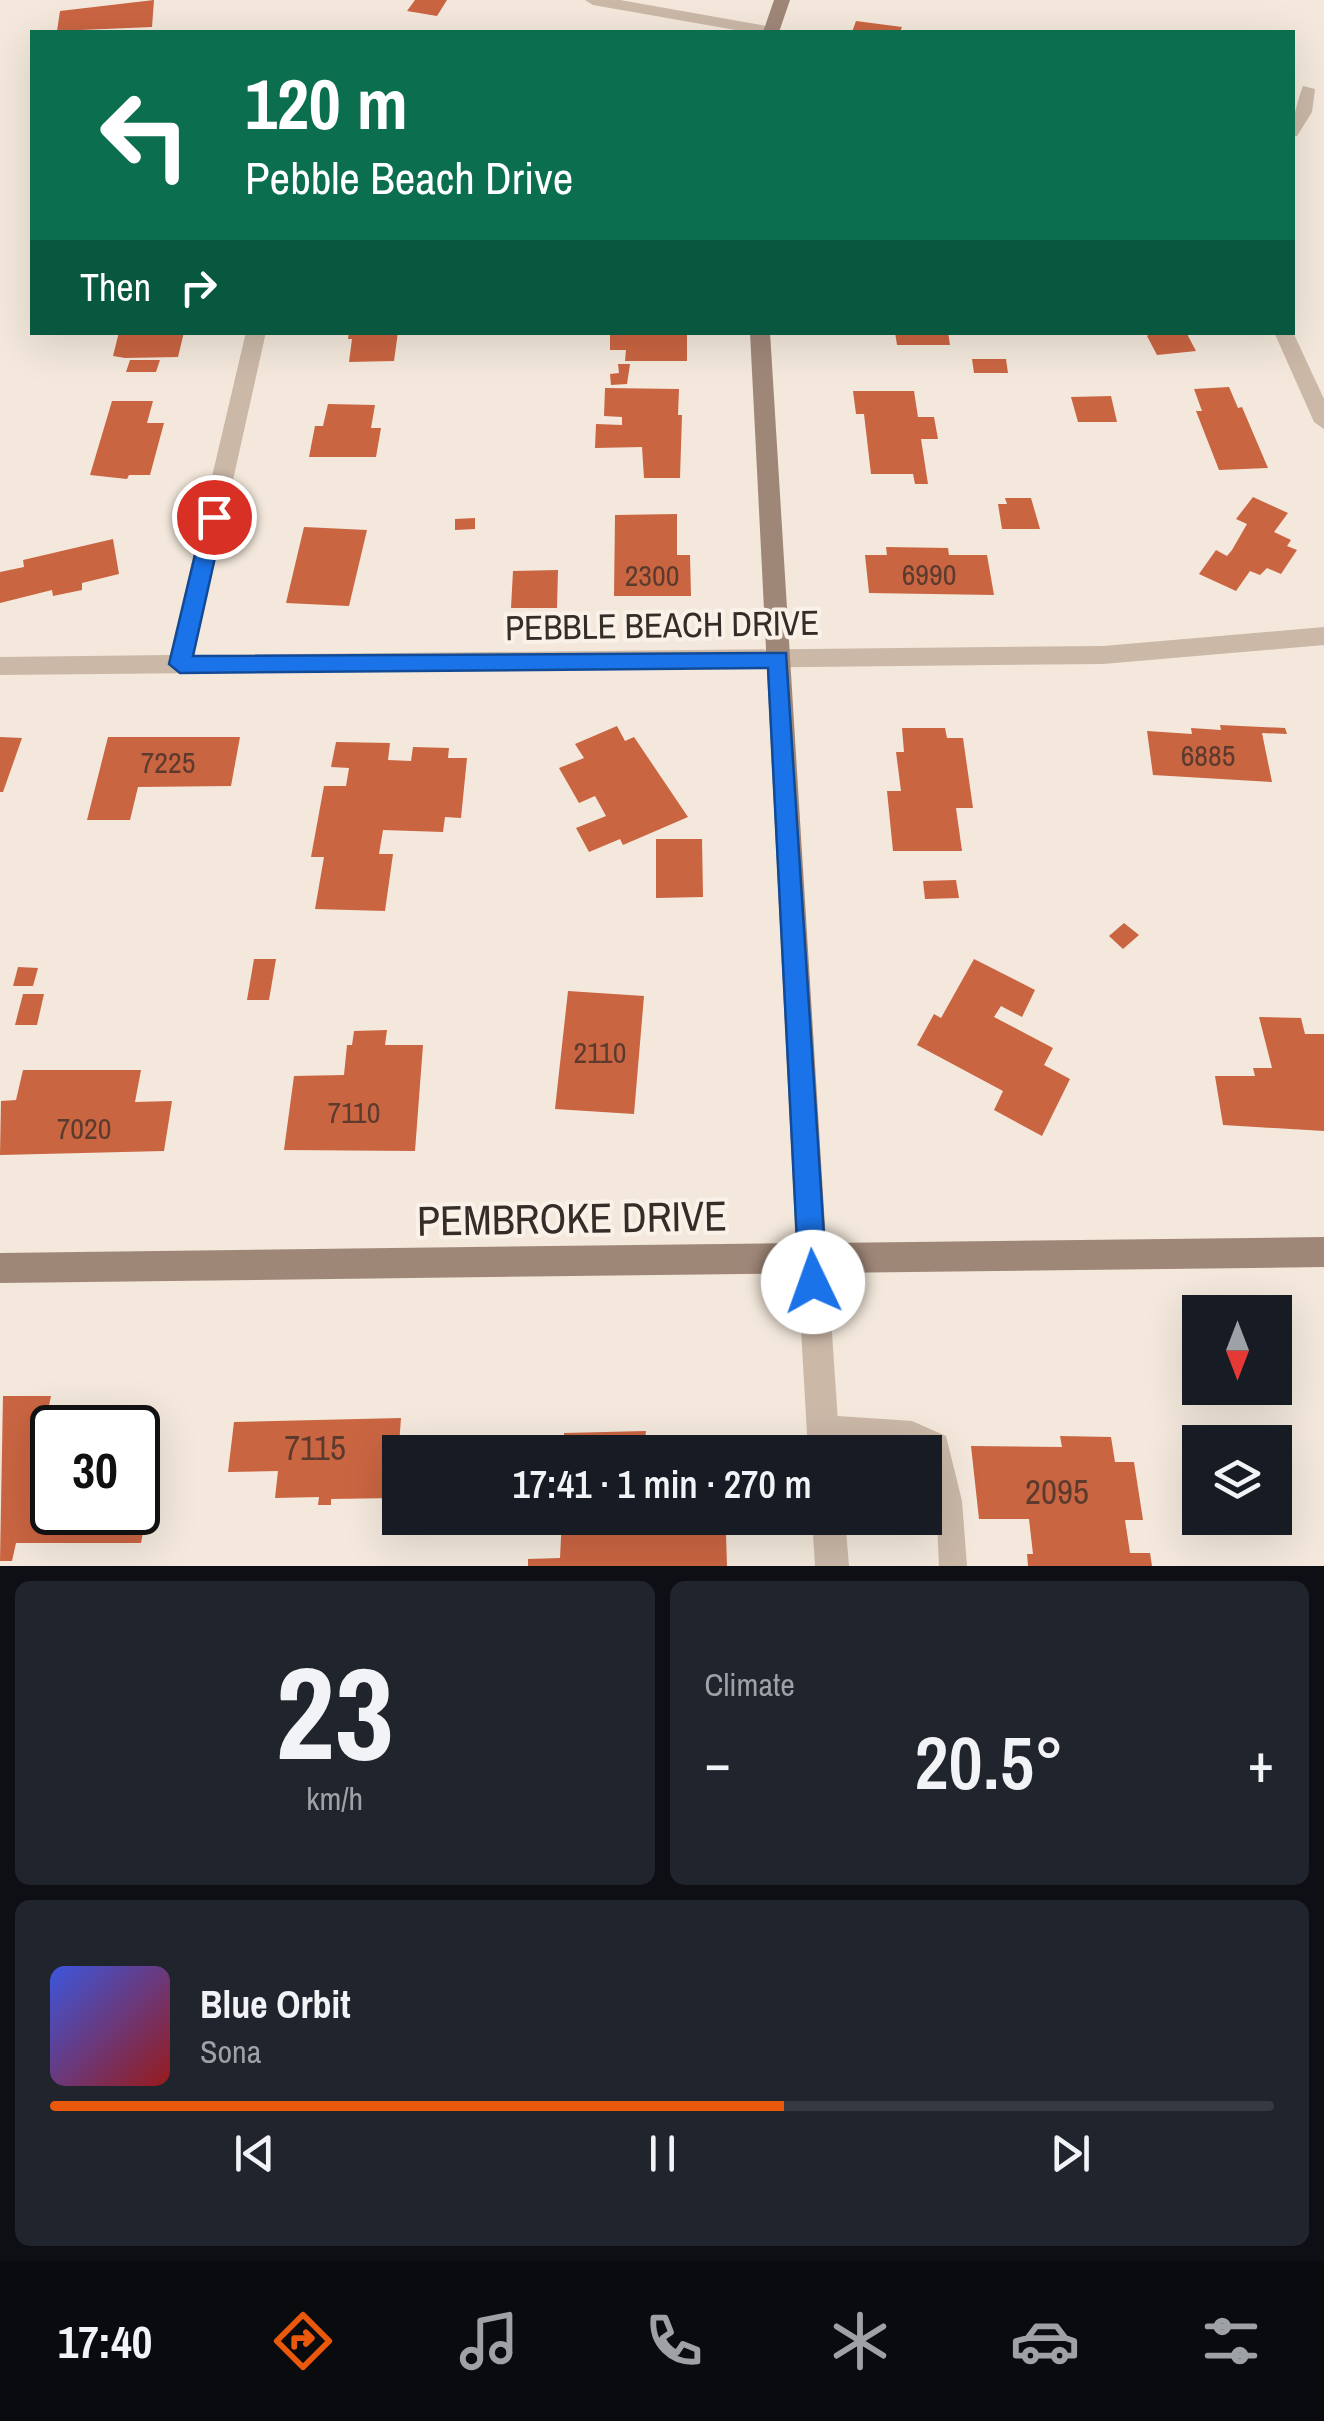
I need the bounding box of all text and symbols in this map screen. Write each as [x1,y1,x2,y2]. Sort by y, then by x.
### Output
text: 120 m [245,57,408,151]
icon: left [80,70,210,200]
text: Pebble Beach Drive [245,147,573,208]
icon: right [171,260,226,315]
text: Then [80,262,151,313]
pin [172,475,257,560]
icon: arrive [187,490,242,545]
house number: 6990 [902,554,956,594]
house number: 2300 [625,555,679,595]
street label: PEBBLE BEACH DRIVE [504,599,820,651]
house number: 6885 [1181,735,1235,775]
house number: 7225 [141,742,195,782]
house number: 2110 [574,1032,626,1072]
house number: 7110 [328,1092,380,1132]
house number: 7020 [57,1108,111,1148]
street label: PEMBROKE DRIVE [417,1187,727,1249]
position arrow [761,1230,865,1334]
north arrow [1182,1295,1292,1405]
map controls [1182,1295,1292,1535]
speed limit sign: 30 [30,1405,160,1535]
house number: 7115 [284,1424,346,1471]
button: layers [1182,1425,1292,1535]
text: 17:41 · 1 min · 270 m [512,1459,812,1510]
house number: 2095 [1025,1468,1089,1515]
text: 23 [275,1624,394,1800]
text: Climate [705,1663,795,1706]
text: 20.5° [914,1711,1064,1812]
text: − [705,1725,731,1799]
text: + [1248,1725,1274,1799]
text: km/h [306,1777,363,1820]
text: Blue Orbit [200,1979,351,2030]
text: Sona [200,2030,261,2073]
icon: previous [227,2126,282,2181]
icon: pause [635,2126,690,2181]
icon: next [1043,2126,1098,2181]
icon: directions [268,2306,338,2376]
icon: music [454,2306,524,2376]
icon: phone [639,2306,709,2376]
icon: climate [825,2306,895,2376]
icon: car [1010,2306,1080,2376]
icon: filters [1196,2306,1266,2376]
text: 17:40 [58,2311,152,2372]

